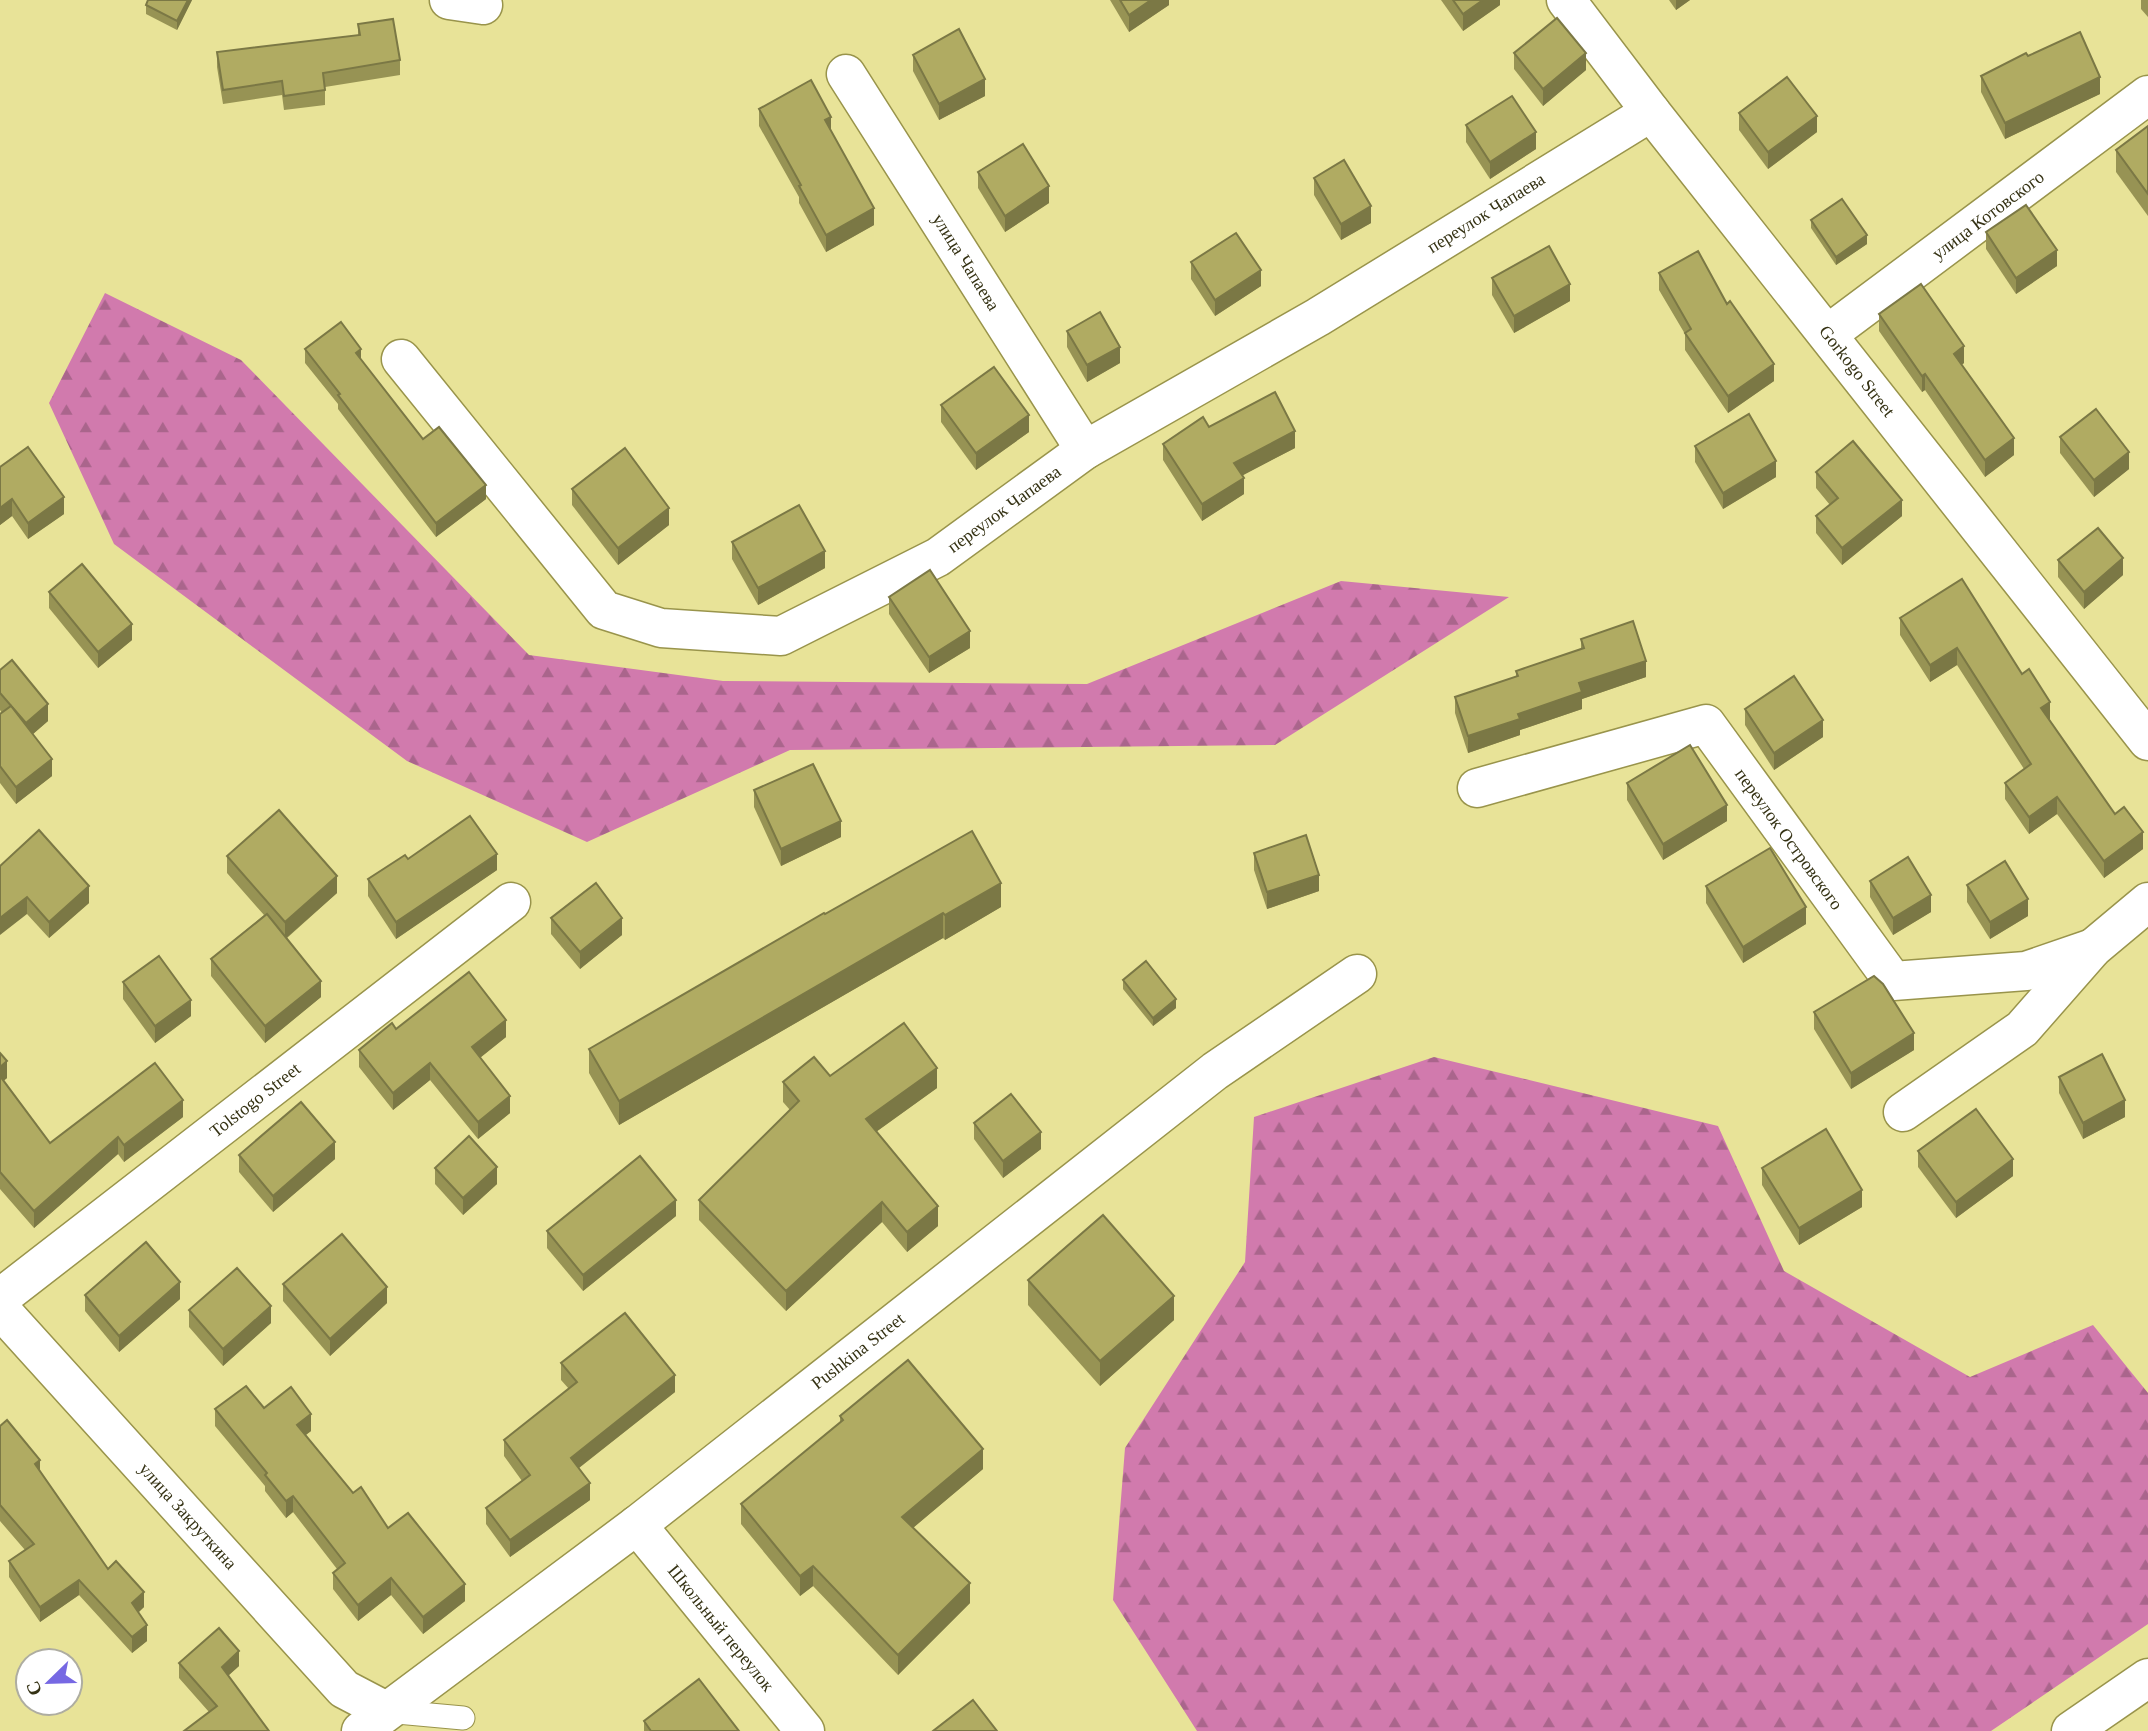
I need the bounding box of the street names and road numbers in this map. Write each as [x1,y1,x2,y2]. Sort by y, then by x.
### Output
street label: улица Котовского [1928,167,2048,263]
street label: переулок Чапаева [1423,169,1549,257]
street label: улица Чапаева [928,210,1004,314]
street label: Gorkogo Street [1815,321,1899,421]
street label: переулок Чапаева [944,461,1064,557]
street label: переулок Островского [1731,764,1847,914]
street label: Tolstogo Street [206,1058,304,1142]
street label: Pushkina Street [808,1308,908,1394]
street label: улица Закруткина [135,1459,241,1573]
street label: Школьный переулок [664,1561,778,1695]

